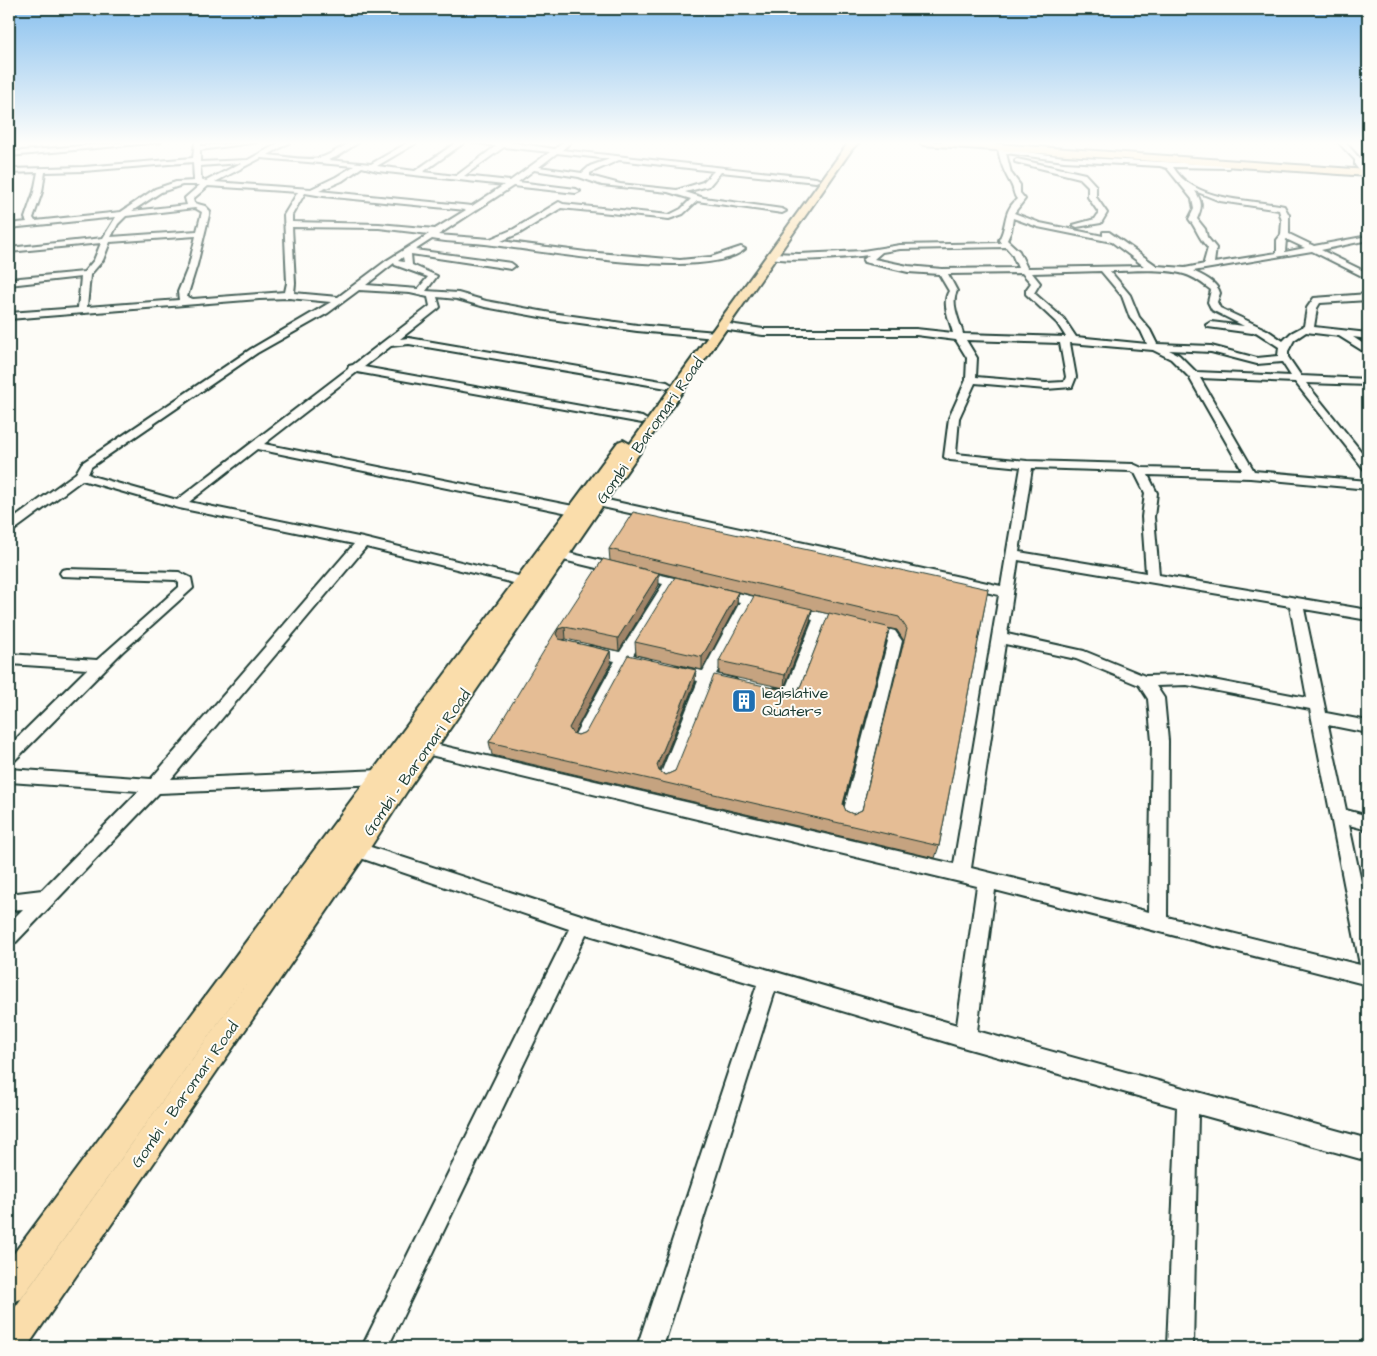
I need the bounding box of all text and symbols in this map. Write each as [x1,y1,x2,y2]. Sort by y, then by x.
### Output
street label: Gombi - Baromari Road [591,353,709,508]
place label: legislative Quaters [762,682,829,722]
street label: Gombi - Baromari Road [358,685,476,840]
building icon: legislative Quaters [731,688,757,714]
street label: Gombi - Baromari Road [126,1017,244,1172]

